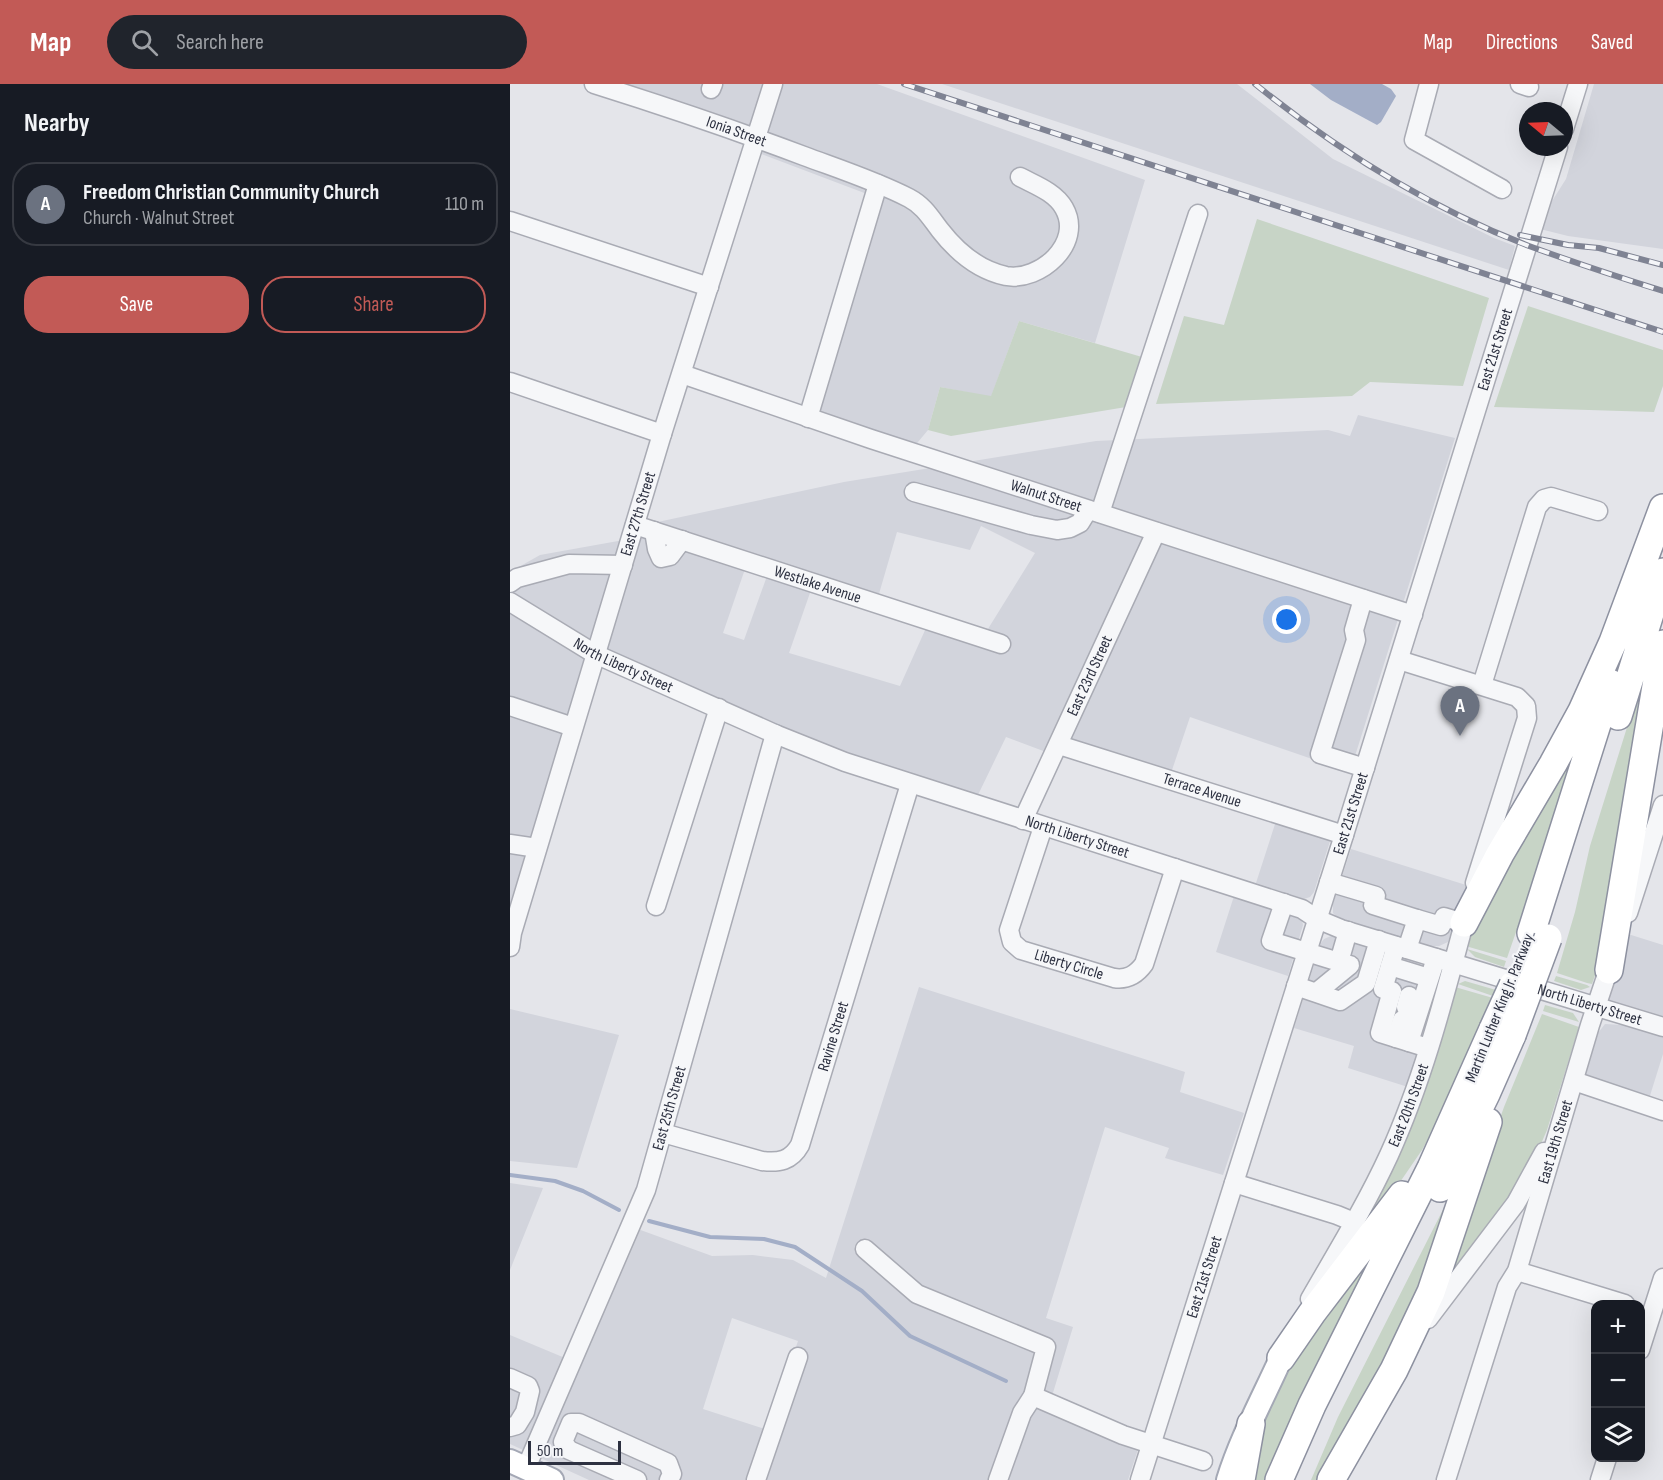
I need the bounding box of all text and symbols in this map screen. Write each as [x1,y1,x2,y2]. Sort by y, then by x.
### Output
search box [107,15,527,69]
text: Map [30,26,71,59]
icon: search [128,26,161,59]
text: Search here [176,29,264,56]
text: Map [1423,30,1453,55]
text: Directions [1486,30,1558,55]
text: Saved [1591,30,1633,55]
north arrow [1519,102,1573,156]
text: Nearby [24,108,90,139]
street label: Ionia Street [704,112,769,151]
text: Freedom Christian Community Church [83,179,379,206]
text: A [41,192,50,216]
text: 110 m [445,192,484,216]
text: Church · Walnut Street [83,206,234,230]
button: Save [24,276,249,333]
button: Share [261,276,486,333]
street label: East 21st Street [1473,306,1517,393]
street label: East 27th Street [616,469,660,558]
street label: Walnut Street [1008,475,1084,516]
street label: Westlake Avenue [772,561,864,607]
your location [1272,605,1301,634]
street label: East 23rd Street [1063,632,1116,719]
street label: North Liberty Street [570,634,676,697]
pin: A [1440,686,1480,736]
street label: Terrace Avenue [1160,769,1244,811]
street label: East 21st Street [1329,770,1372,857]
street label: North Liberty Street [1023,811,1132,862]
street label: Martin Luther King Jr. Parkway [1461,931,1539,1085]
street label: Liberty Circle [1032,945,1106,984]
street label: North Liberty Street [1535,980,1644,1030]
street label: Ravine Street [814,999,853,1074]
street label: East 20th Street [1384,1061,1433,1150]
street label: East 25th Street [648,1064,690,1152]
street label: East 19th Street [1534,1098,1577,1186]
street label: East 21st Street [1182,1233,1226,1320]
map controls [1591,1300,1645,1462]
button: + [1591,1300,1645,1354]
button: − [1591,1354,1645,1408]
button: layers [1591,1408,1645,1462]
scale bar [528,1438,621,1466]
text: 50 m [537,1442,563,1461]

